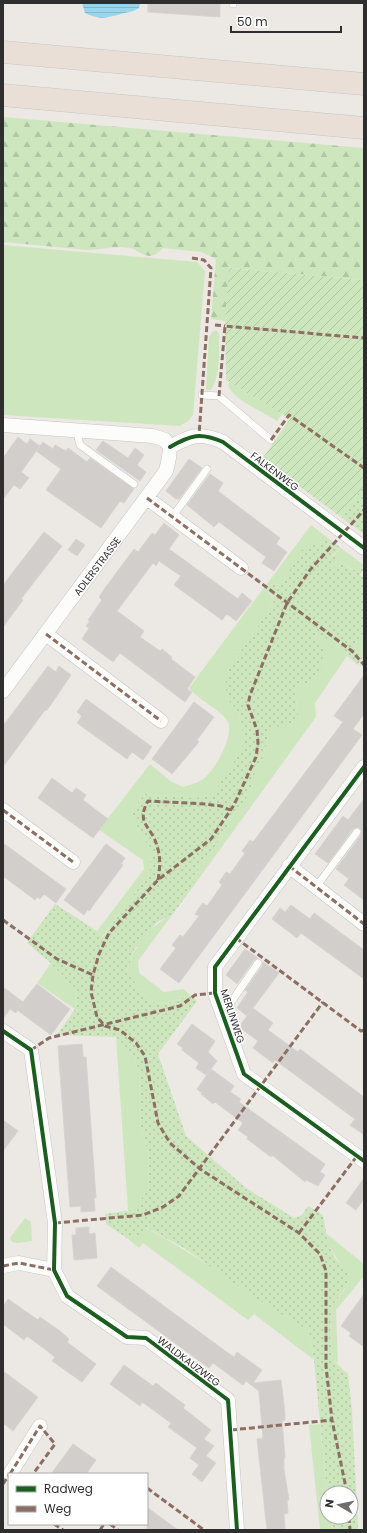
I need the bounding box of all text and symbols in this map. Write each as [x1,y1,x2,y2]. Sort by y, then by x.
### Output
scale bar [231,8,341,34]
text: 50 m [237,13,268,30]
street label: FALKENWEG [247,448,302,495]
street label: ADLERSTRASSE [70,534,125,599]
street label: MERLINWEG [217,987,248,1045]
street label: WALDKAUZWEG [154,1333,224,1390]
legend [8,1473,148,1525]
text: Radweg [44,1480,93,1497]
north arrow [319,1485,359,1525]
text: N [321,1498,338,1509]
text: Weg [44,1500,71,1517]

